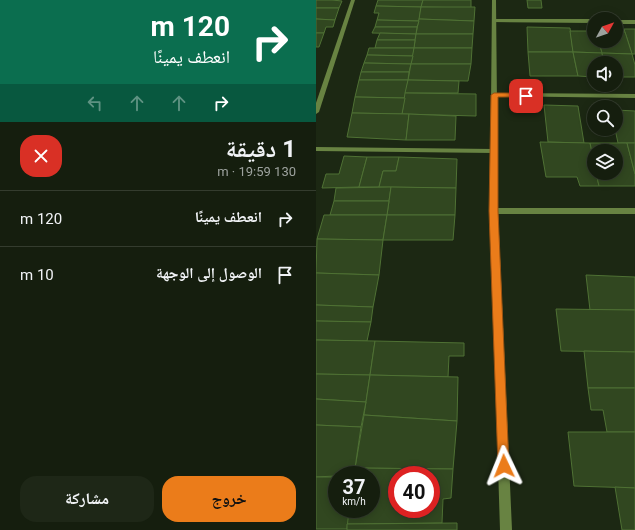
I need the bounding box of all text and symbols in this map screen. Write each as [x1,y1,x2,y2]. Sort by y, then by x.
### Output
text: 120 m [151,10,230,43]
north arrow [587,12,623,48]
map controls [587,12,623,180]
icon: right [244,16,296,68]
text: انعطف يمينًا [153,46,230,67]
button: sound [587,56,623,92]
pin [509,79,543,113]
icon: arrive [515,85,537,107]
icon: left [84,92,106,114]
icon: ahead [126,92,148,114]
icon: ahead [168,92,190,114]
icon: right [210,92,232,114]
button: search [587,100,623,136]
button: close [20,135,62,177]
text: 1 دقيقة [226,135,296,163]
button: layers [587,144,623,180]
text: 130 m · 19:59 [217,164,296,179]
text: انعطف يمينًا [195,208,262,226]
icon: right [274,208,296,230]
text: 120 m [20,210,62,228]
text: الوصول إلى الوجهة [156,264,262,282]
icon: arrive [274,264,296,286]
text: 10 m [20,266,54,284]
position arrow [483,445,525,487]
speed limit sign: 40 [388,466,440,518]
text: 37 [343,475,365,499]
button: مشاركة [20,476,154,522]
button: خروج [162,476,296,522]
text: km/h [342,496,366,507]

